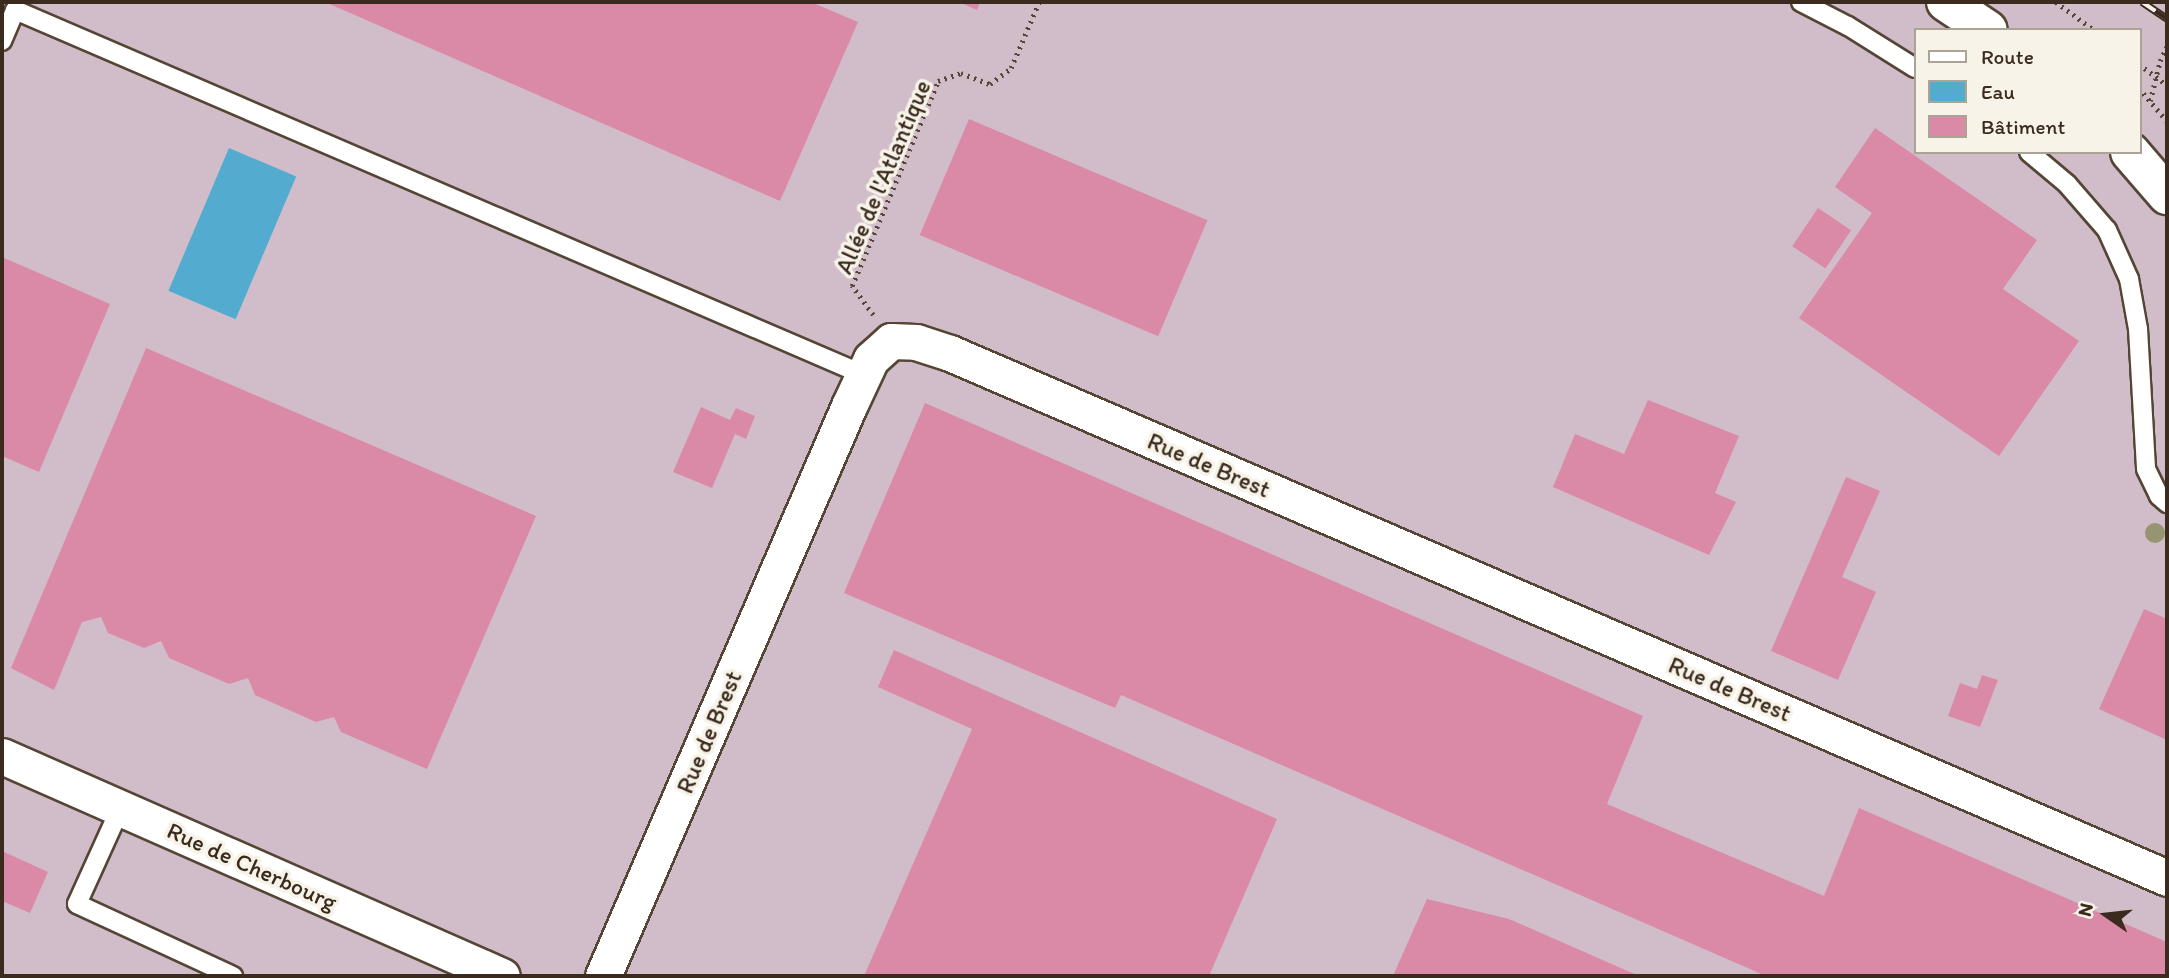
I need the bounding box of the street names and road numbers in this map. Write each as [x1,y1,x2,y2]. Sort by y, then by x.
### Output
street label: Allée de l'Atlantique [829,76,937,278]
street label: Rue de Brest [1143,426,1275,504]
street label: Rue de Brest [1664,650,1796,728]
street label: Rue de Brest [670,666,748,798]
street label: Rue de Cherbourg [162,816,342,916]

